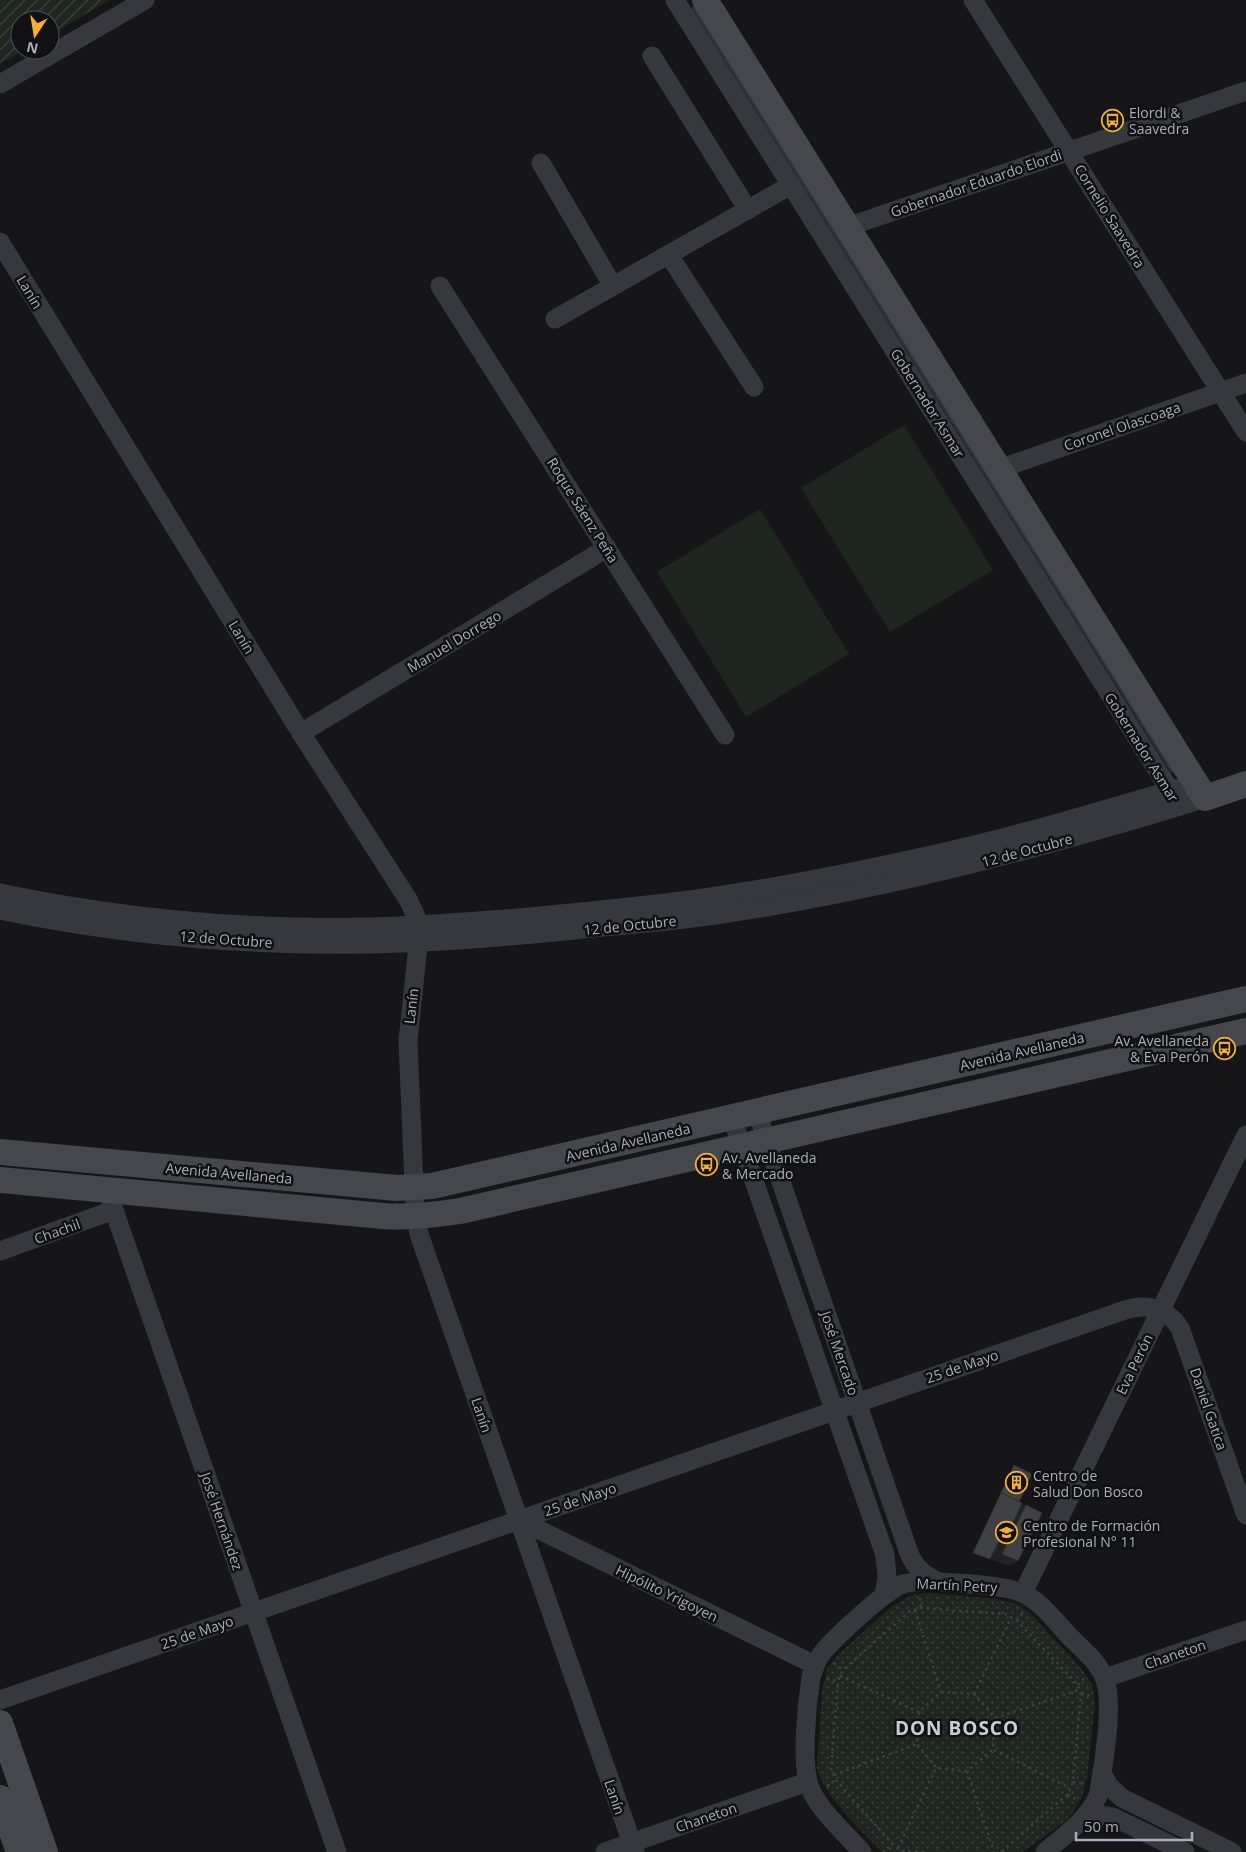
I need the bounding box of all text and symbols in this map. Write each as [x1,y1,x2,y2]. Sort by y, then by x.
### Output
north arrow [10,10,60,60]
text: N [25,38,40,59]
place label: Elordi & Saavedra [1129,103,1189,138]
bus stop icon: Elordi & Saavedra [1101,108,1125,132]
street label: Gobernador Eduardo Elordi [888,145,1064,221]
street label: Cornelio Saavedra [1070,161,1150,271]
street label: Lanín [13,272,47,312]
street label: Gobernador Asmar [887,345,969,461]
street label: Coronel Olascoaga [1061,397,1183,455]
street label: Roque Sáenz Peña [543,454,623,566]
street label: Manuel Dorrego [403,605,505,677]
street label: Lanín [225,617,259,657]
street label: Gobernador Asmar [1101,689,1183,805]
street label: 12 de Octubre [980,829,1075,871]
street label: 12 de Octubre [583,911,677,939]
street label: 12 de Octubre [179,926,273,952]
street label: Lanín [399,987,423,1025]
street label: Avenida Avellaneda [958,1027,1086,1075]
place label: Av. Avellaneda & Eva Perón [1114,1031,1209,1066]
bus stop icon: Av. Avellaneda & Eva Perón [1213,1036,1237,1060]
street label: Avenida Avellaneda [564,1118,692,1166]
place label: Av. Avellaneda & Mercado [722,1148,817,1183]
bus stop icon: Av. Avellaneda & Mercado [694,1153,718,1177]
street label: Avenida Avellaneda [165,1158,293,1188]
street label: Chachil [31,1214,83,1248]
street label: José Mercado [816,1306,863,1398]
street label: Eva Perón [1111,1331,1157,1397]
street label: 25 de Mayo [923,1345,1001,1387]
street label: Daniel Gatica [1186,1365,1232,1453]
street label: Lanín [467,1395,497,1435]
place label: Centro de Salud Don Bosco [1033,1466,1143,1501]
street label: José Hernández [196,1468,248,1573]
building icon: Centro de Salud Don Bosco [1005,1471,1029,1495]
street label: 25 de Mayo [541,1478,619,1520]
place label: Centro de Formación Profesional N° 11 [1023,1516,1160,1551]
school or university icon: Centro de Formación Profesional N° 11 [995,1521,1019,1545]
street label: Hipólito Yrigoyen [613,1560,721,1626]
street label: Martín Petry [916,1573,999,1597]
street label: 25 de Mayo [158,1611,236,1653]
street label: Chaneton [1142,1635,1208,1673]
district label: DON BOSCO [895,1715,1019,1741]
street label: Lanín [600,1777,630,1817]
street label: Chaneton [673,1798,739,1836]
scale bar [1076,1810,1192,1842]
text: 50 m [1084,1816,1119,1836]

